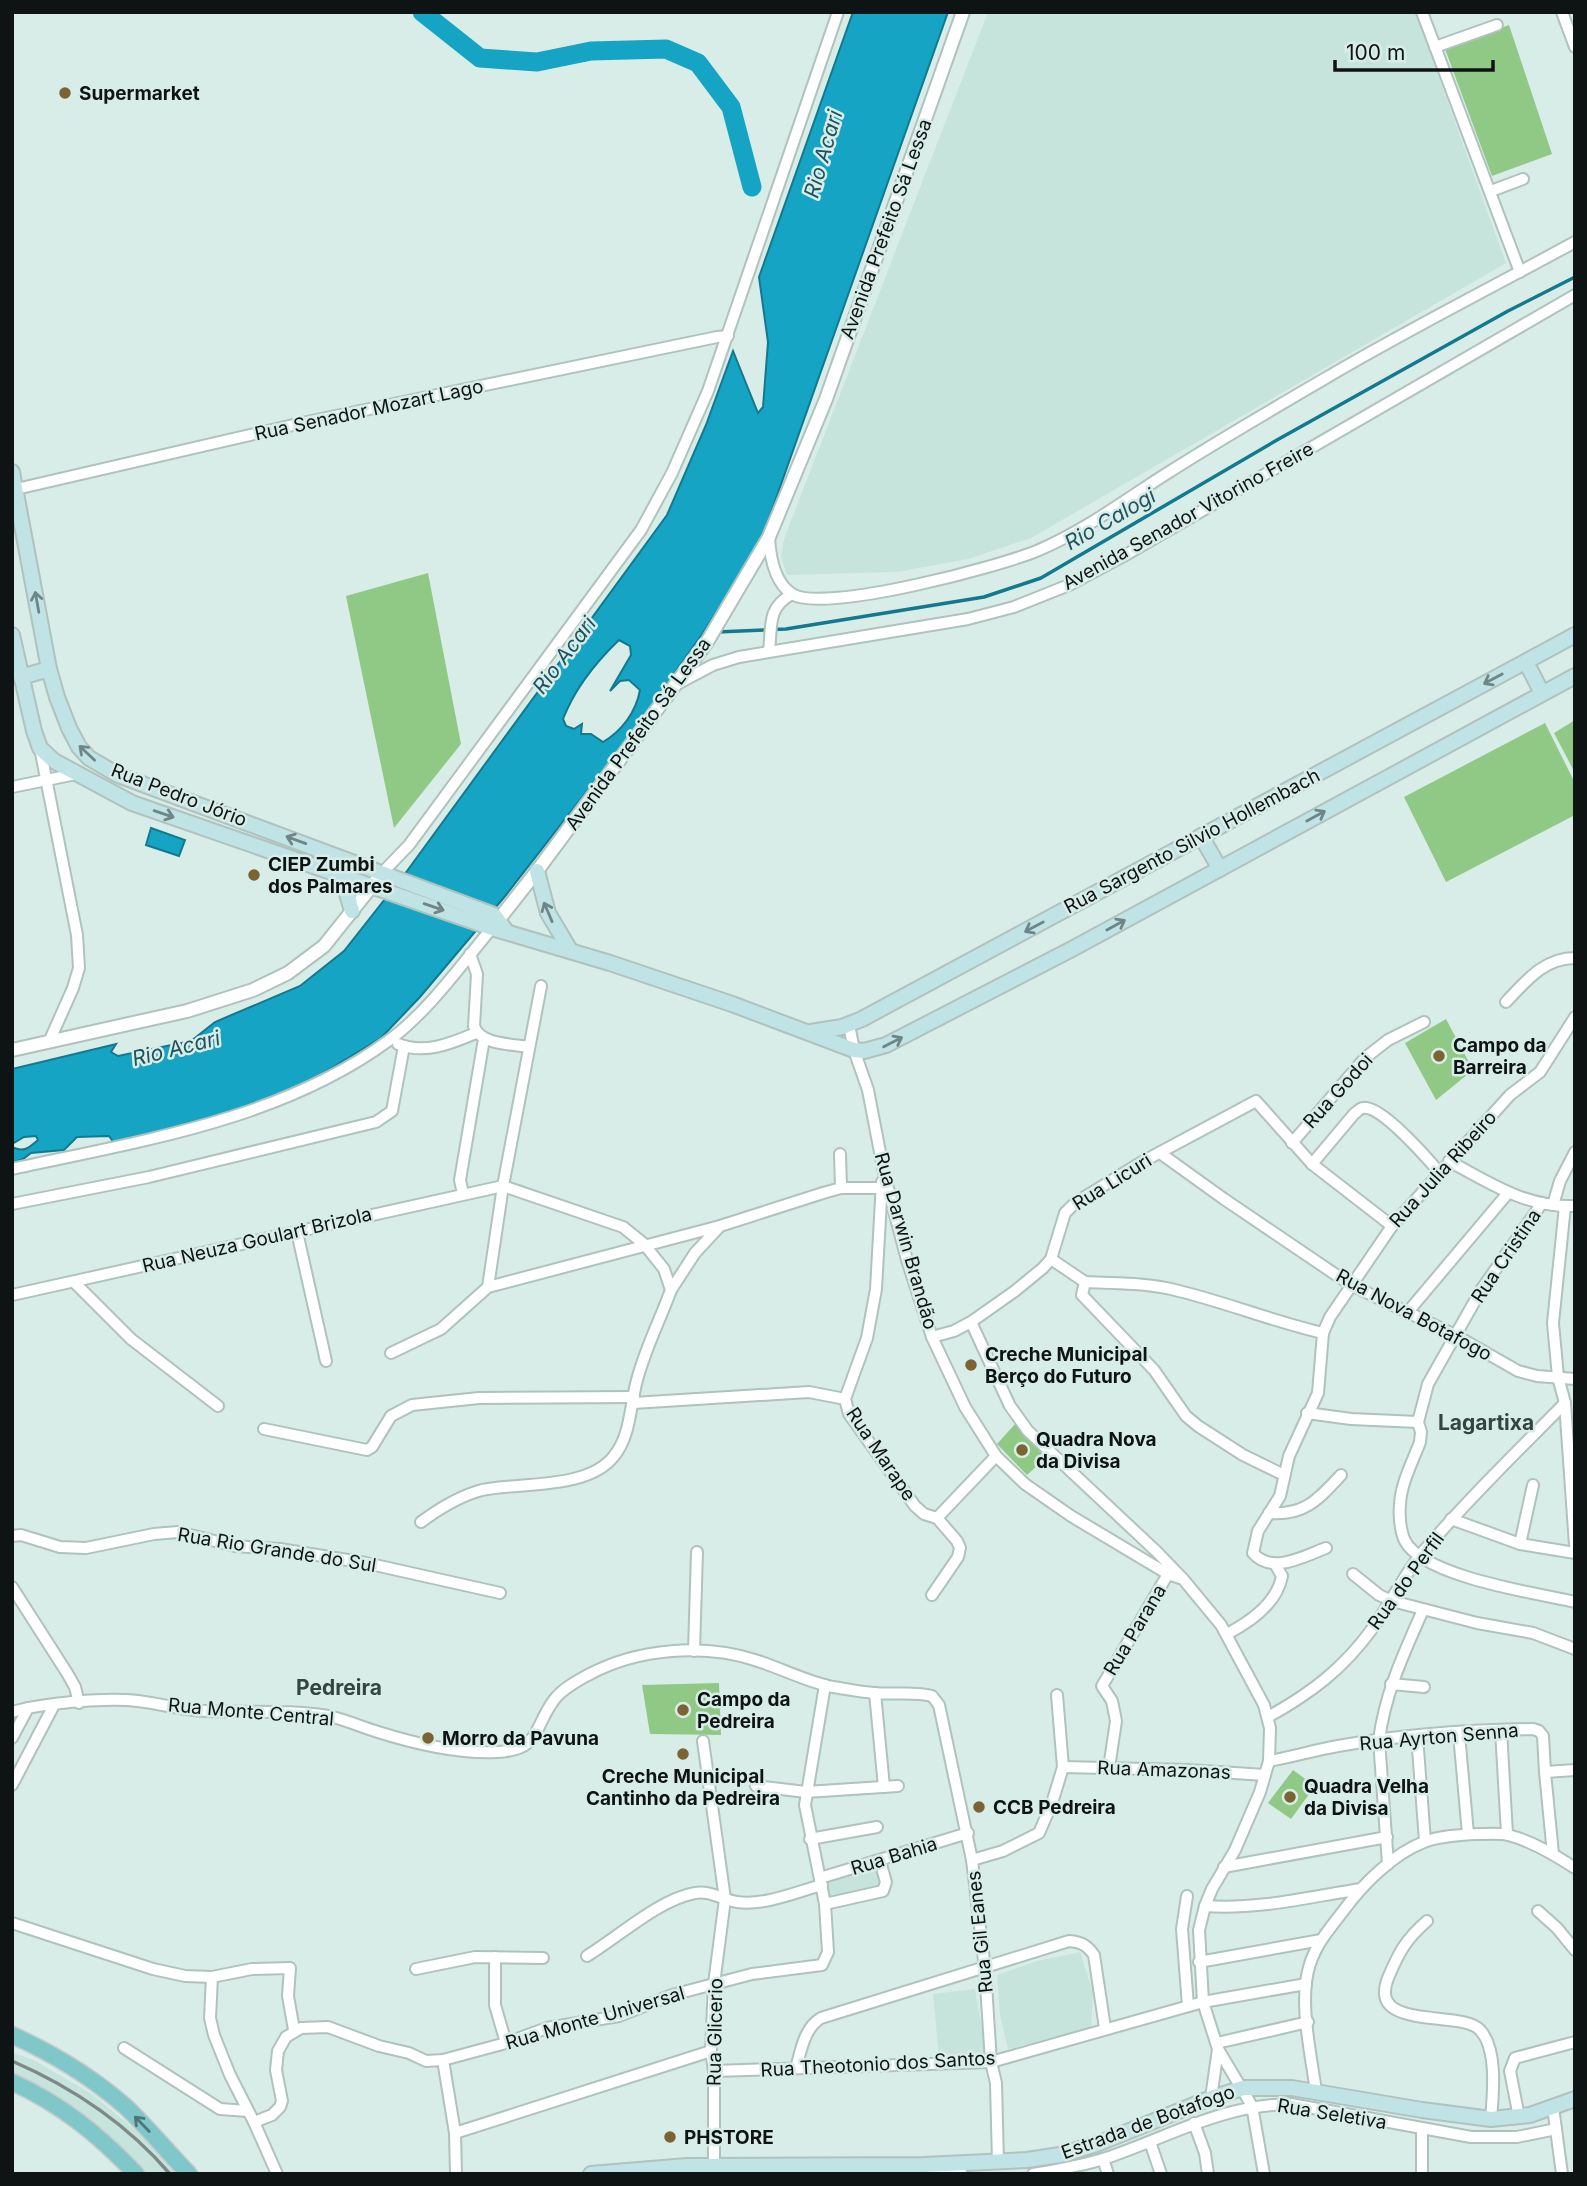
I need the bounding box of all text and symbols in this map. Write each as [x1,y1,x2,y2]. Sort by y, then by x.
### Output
scale bar [1335,28,1492,72]
text: 100 m [1346,40,1405,65]
place label: Supermarket [79,82,200,105]
marker: Supermarket [57,85,73,101]
water label: Rio Acari [799,107,848,201]
street label: Avenida Prefeito Sá Lessa [835,116,937,342]
street label: Rua Senador Mozart Lago [253,375,485,445]
street label: Avenida Senador Vitorino Freire [1058,437,1318,595]
water label: Rio Calogi [1060,482,1161,555]
one-way arrow [30,591,43,614]
water label: Rio Acari [527,611,602,698]
street label: Avenida Prefeito Sá Lessa [560,633,716,835]
one-way arrow [1483,673,1504,686]
one-way arrow [78,745,95,762]
street label: Rua Pedro Jório [108,759,250,831]
street label: Rua Sargento Silvio Hollembach [1060,764,1324,918]
one-way arrow [152,809,174,821]
one-way arrow [1306,809,1326,823]
one-way arrow [285,832,307,845]
place label: CIEP Zumbi dos Palmares [268,853,393,898]
marker: CIEP Zumbi dos Palmares [246,867,262,883]
one-way arrow [422,902,444,915]
one-way arrow [541,902,554,924]
one-way arrow [1106,918,1126,932]
one-way arrow [1024,920,1045,934]
water label: Rio Acari [129,1025,223,1071]
one-way arrow [882,1034,903,1048]
place label: Campo da Barreira [1453,1034,1547,1079]
marker: Campo da Barreira [1431,1048,1447,1064]
street label: Rua Godoi [1298,1049,1378,1133]
street label: Rua Julia Ribeiro [1385,1106,1501,1232]
street label: Rua Licuri [1068,1149,1156,1215]
street label: Rua Darwin Brandão [870,1150,942,1332]
street label: Rua Neuza Goulart Brizola [140,1202,374,1278]
street label: Rua Cristina [1466,1205,1546,1307]
street label: Rua Nova Botafogo [1332,1264,1496,1366]
place label: Creche Municipal Berço do Futuro [985,1343,1148,1388]
marker: Creche Municipal Berço do Futuro [963,1357,979,1373]
street label: Rua Marape [841,1403,921,1505]
district label: Lagartixa [1438,1410,1534,1435]
place label: Quadra Nova da Divisa [1036,1428,1157,1473]
marker: Quadra Nova da Divisa [1014,1442,1030,1458]
street label: Rua Rio Grande do Sul [176,1523,378,1577]
street label: Rua do Perfil [1363,1528,1449,1634]
street label: Rua Parana [1099,1580,1171,1680]
district label: Pedreira [296,1675,382,1700]
place label: Campo da Pedreira [697,1688,791,1733]
street label: Rua Monte Central [167,1693,335,1731]
marker: Campo da Pedreira [675,1702,691,1718]
street label: Rua Ayrton Senna [1358,1719,1520,1755]
place label: Morro da Pavuna [442,1727,599,1750]
marker: Morro da Pavuna [420,1730,436,1746]
marker: Creche Municipal Cantinho da Pedreira [675,1746,691,1762]
street label: Rua Amazonas [1097,1756,1231,1784]
place label: Creche Municipal Cantinho da Pedreira [586,1765,780,1810]
place label: Quadra Velha da Divisa [1304,1775,1429,1820]
marker: Quadra Velha da Divisa [1282,1789,1298,1805]
place label: CCB Pedreira [993,1796,1116,1819]
marker: CCB Pedreira [971,1799,987,1815]
street label: Rua Bahia [848,1832,940,1880]
street label: Rua Gil Eanes [962,1870,998,1994]
street label: Rua Glicerio [703,1978,727,2086]
street label: Rua Monte Universal [503,1981,687,2055]
street label: Rua Theotonio dos Santos [760,2046,996,2082]
street label: Estrada de Botafogo [1058,2080,1238,2164]
street label: Rua Seletiva [1276,2094,1388,2134]
one-way arrow [134,2116,151,2133]
place label: PHSTORE [684,2126,774,2149]
marker: PHSTORE [662,2129,678,2145]

